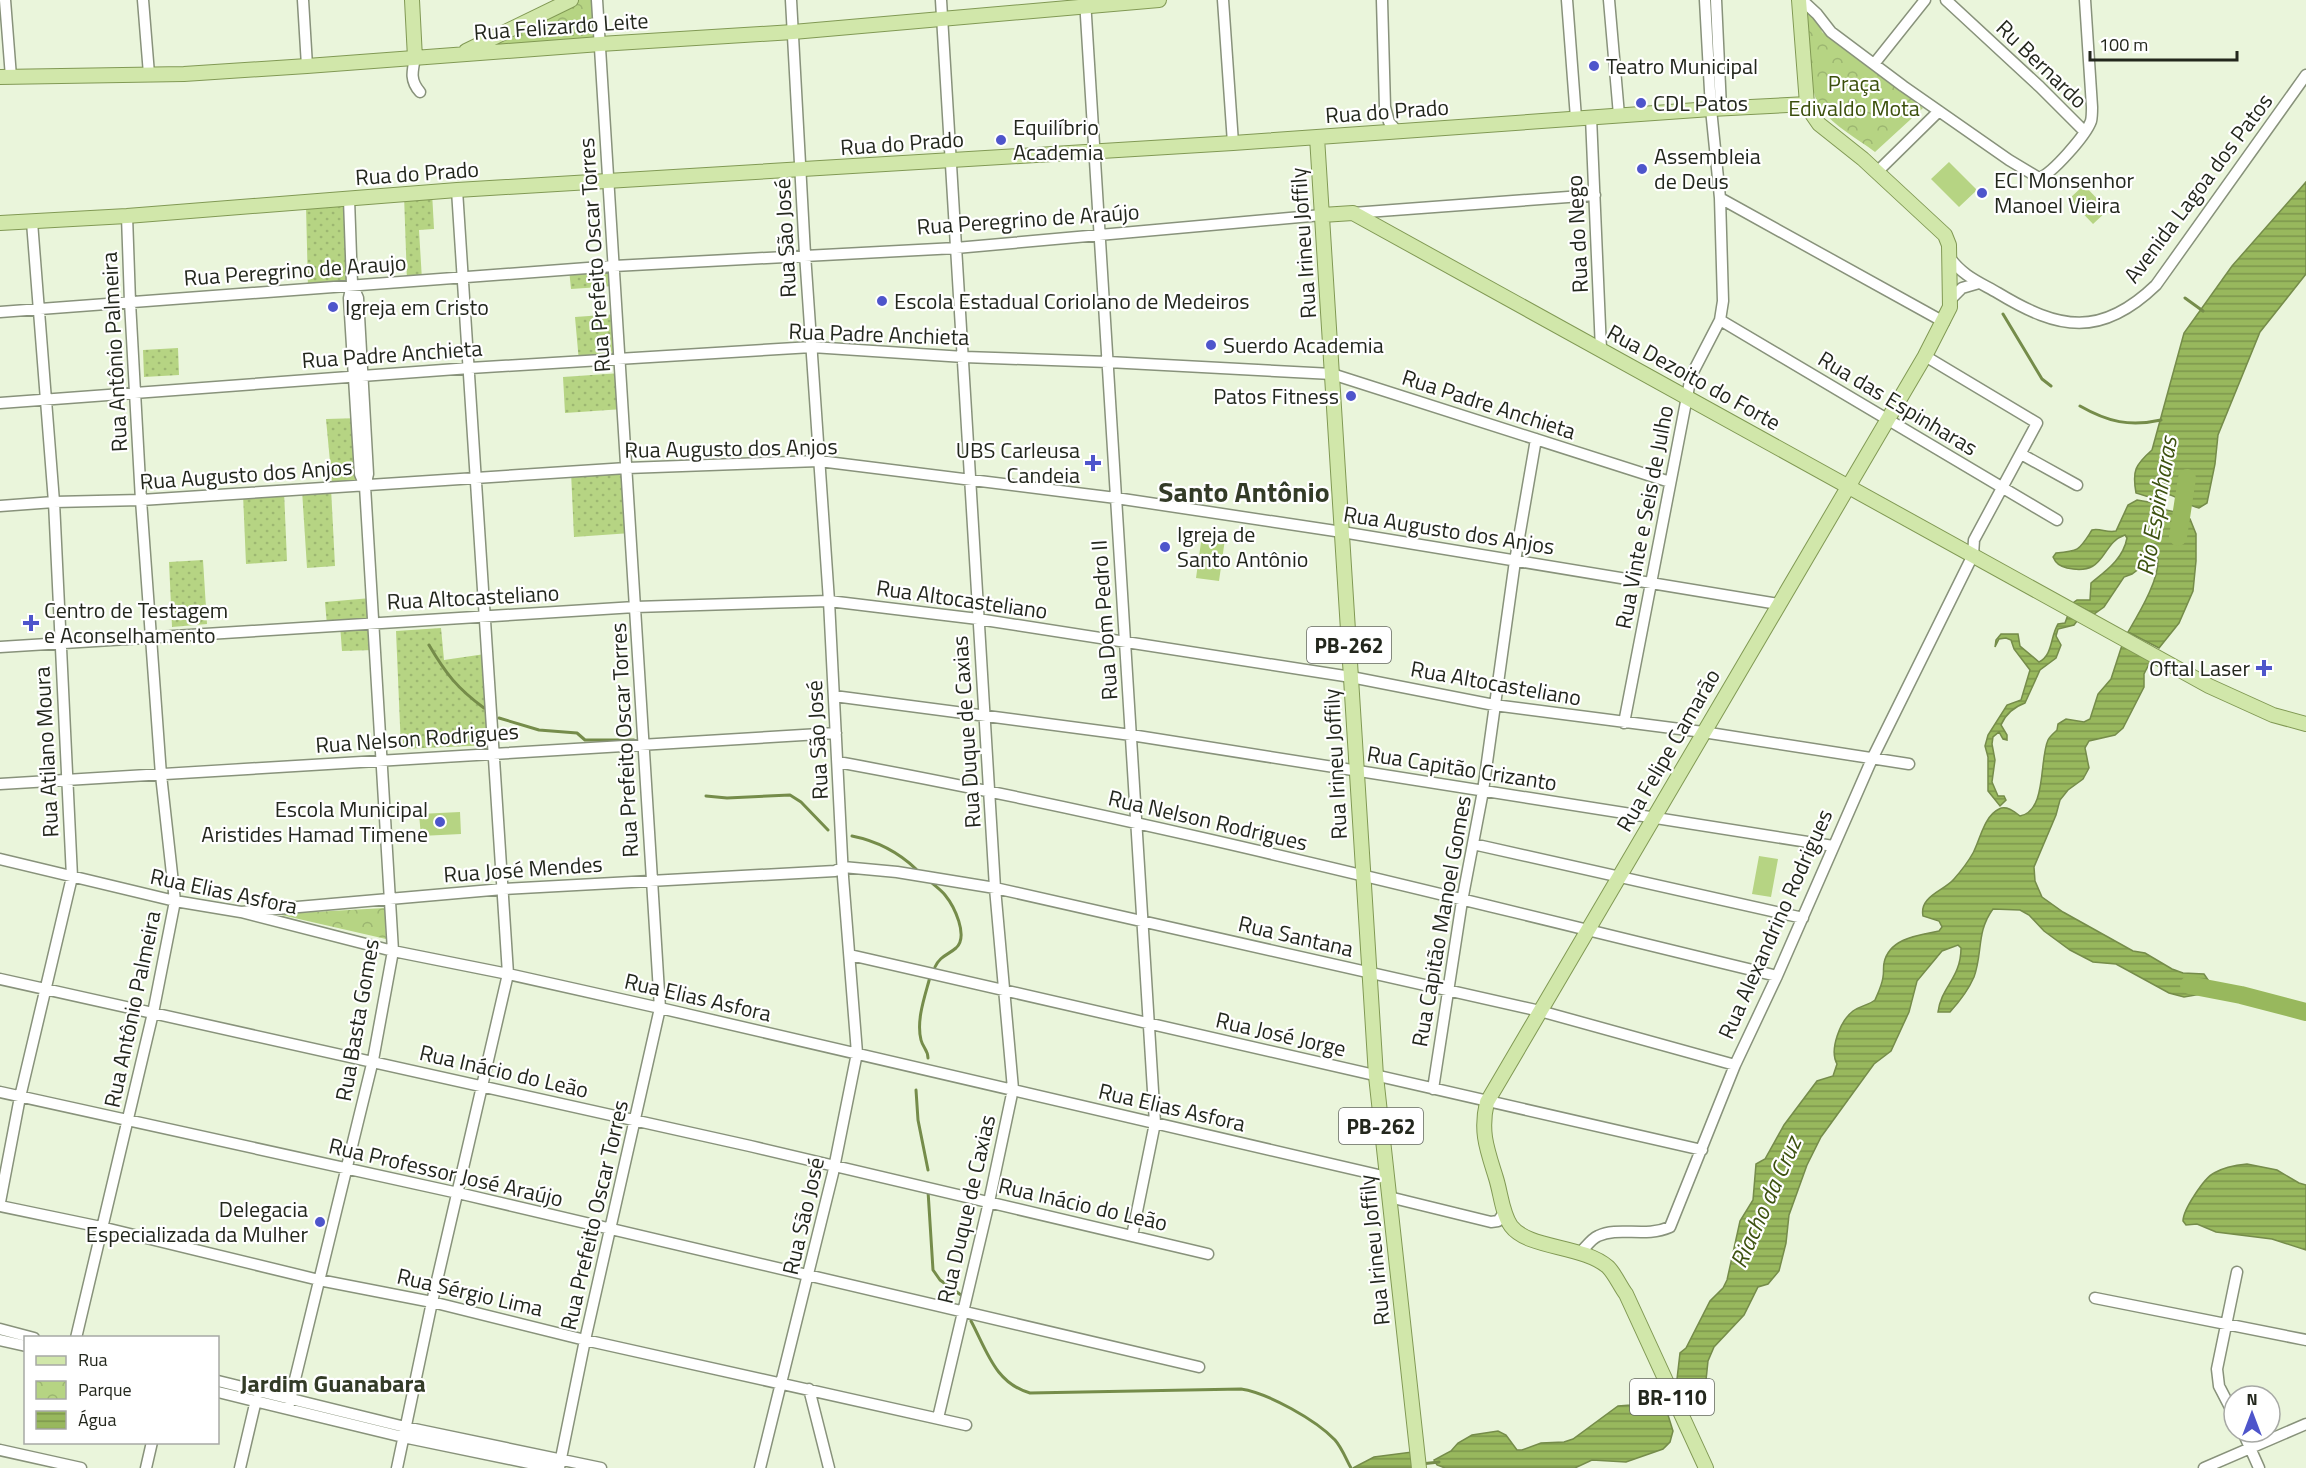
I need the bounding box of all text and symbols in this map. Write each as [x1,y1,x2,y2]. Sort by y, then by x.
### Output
street label: Rua Felizardo Leite [473,3,649,49]
street label: Ru Bernardo [1989,12,2095,116]
scale bar [2090,24,2237,62]
text: 100 m [2099,31,2148,58]
place label: Teatro Municipal [1606,49,1758,83]
marker: Teatro Municipal [1587,59,1601,73]
park label: Praça Edivaldo Mota [1788,66,1920,125]
place label: CDL Patos [1653,86,1748,120]
street label: Avenida Lagoa dos Patos [2115,86,2281,290]
street label: Rua do Prado [1324,90,1450,132]
marker: CDL Patos [1634,96,1648,110]
place label: Equilíbrio Academia [1013,110,1104,169]
street label: Rua do Prado [839,122,965,164]
marker: Equilíbrio Academia [994,133,1008,147]
street label: Rua Prefeito Oscar Torres [569,137,619,373]
place label: Assembleia de Deus [1654,139,1761,198]
street label: Rua do Prado [354,152,480,194]
marker: Assembleia de Deus [1635,162,1649,176]
place label: ECI Monsenhor Manoel Vieira [1994,163,2135,222]
street label: Rua Irineu Joffily [1281,166,1325,320]
street label: Rua do Nego [1557,174,1597,294]
street label: Rua São José [765,177,805,299]
marker: ECI Monsenhor Manoel Vieira [1975,186,1989,200]
street label: Rua Peregrino de Araújo [916,194,1140,244]
street label: Rua Peregrino de Araujo [183,245,407,295]
street label: Rua Antônio Palmeira [92,251,136,453]
place label: Escola Estadual Coriolano de Medeiros [894,284,1249,318]
place label: Igreja em Cristo [345,290,489,324]
marker: Escola Estadual Coriolano de Medeiros [875,294,889,308]
marker: Igreja em Cristo [326,300,340,314]
street label: Rua Padre Anchieta [788,314,970,354]
street label: Rua Dezoito do Forte [1601,315,1787,439]
place label: Suerdo Academia [1223,328,1384,362]
street label: Rua Padre Anchieta [301,331,483,377]
marker: Suerdo Academia [1204,338,1218,352]
street label: Rua das Espinharas [1812,342,1984,464]
street label: Rua Padre Anchieta [1398,360,1580,448]
place label: Patos Fitness [1213,379,1339,413]
marker: Patos Fitness [1344,389,1358,403]
street label: Rua Vinte e Seis de Julho [1606,402,1682,632]
street label: Rua Augusto dos Anjos [624,429,838,467]
water label: Rio Espinharas [2126,432,2186,578]
place label: UBS Carleusa Candeia [956,433,1080,492]
street label: Rua Augusto dos Anjos [139,450,353,498]
marker: UBS Carleusa Candeia [1084,454,1102,472]
district label: Santo Antônio [1158,470,1330,513]
street label: Rua Augusto dos Anjos [1341,497,1557,563]
place label: Igreja de Santo Antônio [1177,517,1308,576]
street label: Rua Dom Pedro II [1081,539,1127,701]
marker: Igreja de Santo Antônio [1158,540,1172,554]
street label: Rua Altocasteliano [874,570,1050,628]
street label: Rua Altocasteliano [386,576,560,618]
place label: Centro de Testagem e Aconselhamento [44,593,228,652]
marker: Centro de Testagem e Aconselhamento [22,614,40,632]
street label: Rua Prefeito Oscar Torres [601,622,647,858]
road number: PB-262 [1307,627,1391,663]
street label: Rua Duque de Caxias [942,635,990,829]
street label: Rua Altocasteliano [1408,651,1584,715]
place label: Oftal Laser [2149,651,2250,685]
marker: Oftal Laser [2255,659,2273,677]
street label: Rua Felipe Camarão [1607,662,1729,838]
street label: Rua Atilano Moura [25,666,67,838]
street label: Rua São José [797,679,837,801]
street label: Rua Irineu Joffily [1314,687,1356,840]
street label: Rua Nelson Rodrigues [314,714,520,762]
street label: Rua Capitão Crizanto [1364,736,1560,800]
street label: Rua Nelson Rodrigues [1105,781,1311,859]
place label: Escola Municipal Aristides Hamad Timene [201,792,428,851]
street label: Rua Capitão Manoel Gomes [1402,793,1480,1049]
street label: Rua Alexandrino Rodrigues [1709,804,1841,1044]
marker: Escola Municipal Aristides Hamad Timene [433,815,447,829]
street label: Rua José Mendes [442,846,604,892]
street label: Rua Elias Asfora [147,859,301,923]
street label: Rua Santana [1235,906,1357,966]
street label: Rua Antônio Palmeira [95,907,169,1111]
street label: Rua Basta Gomes [326,936,388,1104]
street label: Rua Elias Asfora [621,964,775,1030]
street label: Rua José Jorge [1212,1002,1350,1066]
street label: Rua Inácio do Leão [416,1035,592,1107]
street label: Rua Elias Asfora [1095,1074,1249,1140]
street label: Rua Prefeito Oscar Torres [551,1097,637,1333]
road number: PB-262 [1339,1108,1423,1144]
street label: Rua Duque de Caxias [928,1111,1004,1307]
street label: Rua Professor José Araújo [325,1128,567,1216]
water label: Riacho da Cruz [1720,1129,1811,1273]
street label: Rua São José [773,1154,833,1278]
street label: Rua Inácio do Leão [995,1168,1171,1240]
street label: Rua Irineu Joffily [1349,1173,1399,1327]
place label: Delegacia Especializada da Mulher [86,1192,308,1251]
marker: Delegacia Especializada da Mulher [313,1215,327,1229]
street label: Rua Sérgio Lima [394,1259,546,1325]
legend [24,1336,219,1444]
text: Rua [78,1346,108,1373]
district label: Jardim Guanabara [240,1365,426,1401]
text: Parque [78,1376,132,1403]
road number: BR-110 [1630,1379,1714,1415]
north arrow [2222,1384,2282,1444]
text: N [2246,1387,2258,1411]
text: Água [78,1406,116,1433]

